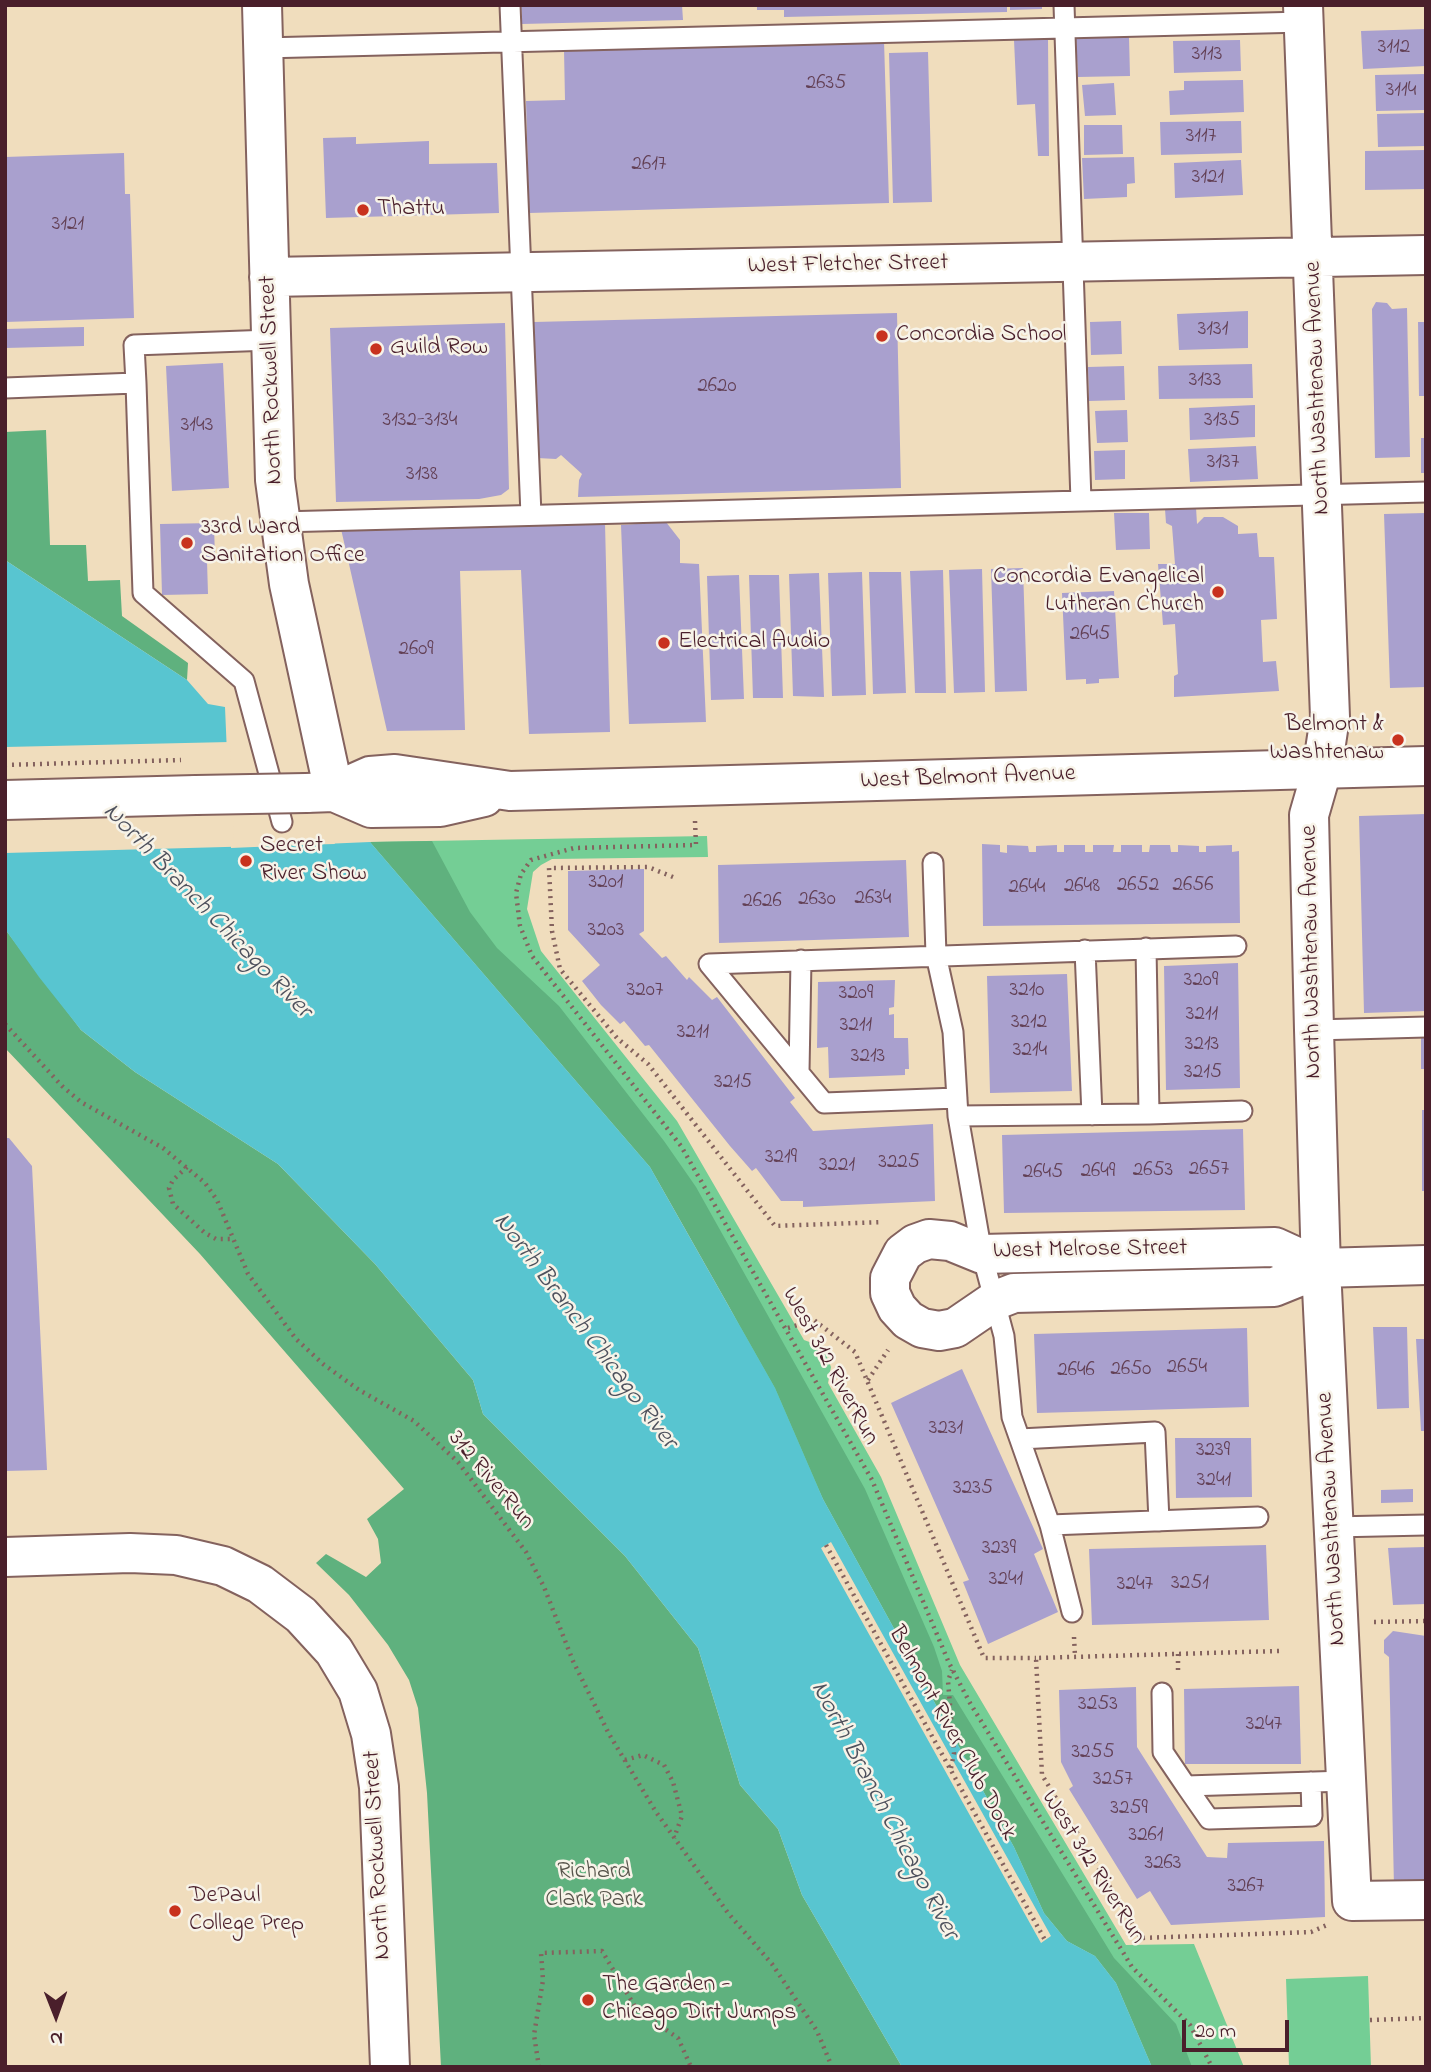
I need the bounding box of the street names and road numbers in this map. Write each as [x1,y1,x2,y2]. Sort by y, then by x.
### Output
street label: West Fletcher Street [747,250,949,282]
street label: North Washtenaw Avenue [1300,261,1338,515]
street label: North Rockwell Street [255,275,291,485]
street label: West Belmont Avenue [860,761,1076,797]
street label: North Washtenaw Avenue [1296,825,1330,1079]
street label: West Melrose Street [993,1235,1187,1267]
street label: West 312 RiverRun [774,1283,884,1451]
street label: North Washtenaw Avenue [1312,1391,1354,1647]
street label: 312 RiverRun [440,1426,540,1536]
street label: Belmont River Club Dock [880,1622,1022,1846]
street label: North Rockwell Street [359,1750,399,1960]
street label: West 312 RiverRun [1033,1786,1151,1950]

